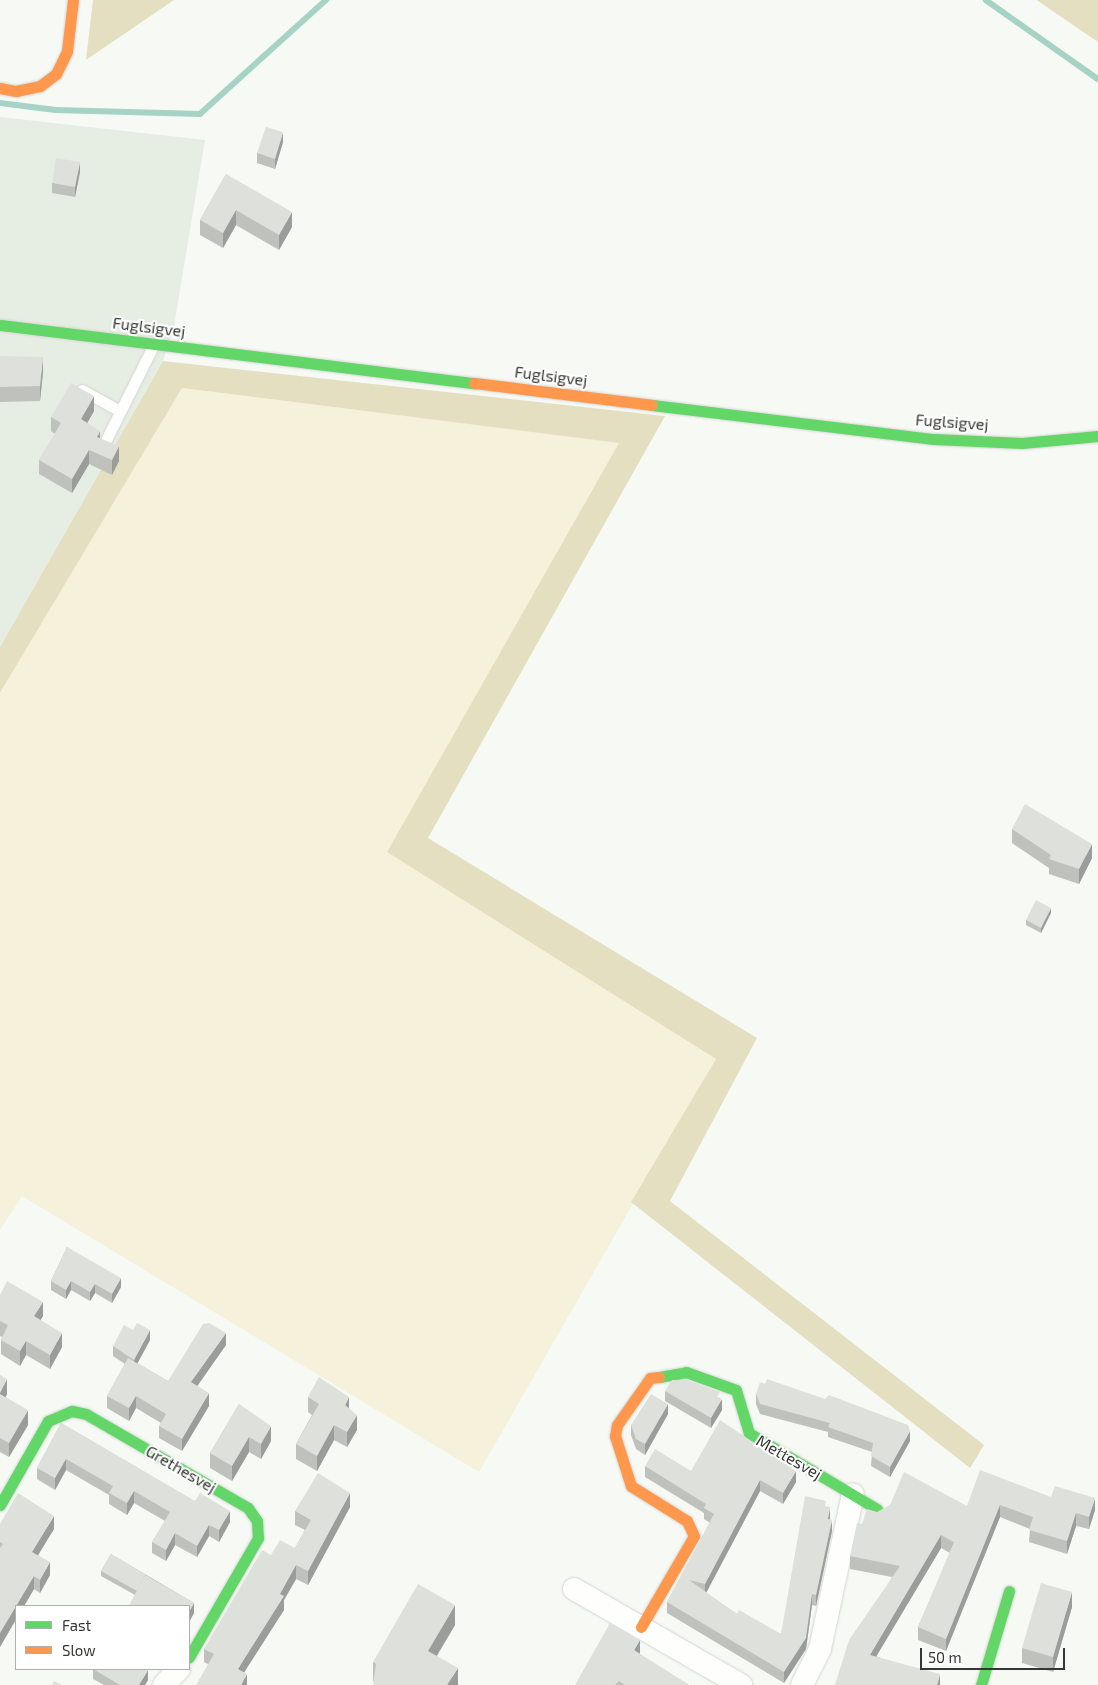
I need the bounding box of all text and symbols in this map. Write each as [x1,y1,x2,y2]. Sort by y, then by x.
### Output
street label: Fuglsigvej [112,313,186,341]
street label: Fuglsigvej [514,362,588,390]
street label: Fuglsigvej [915,410,989,434]
street label: Mettesvej [753,1431,825,1483]
street label: Grethesvej [142,1441,220,1497]
legend [15,1605,190,1670]
text: Fast [62,1616,91,1634]
scale bar [923,1638,1068,1670]
text: Slow [62,1641,96,1659]
text: 50 m [928,1648,962,1666]

